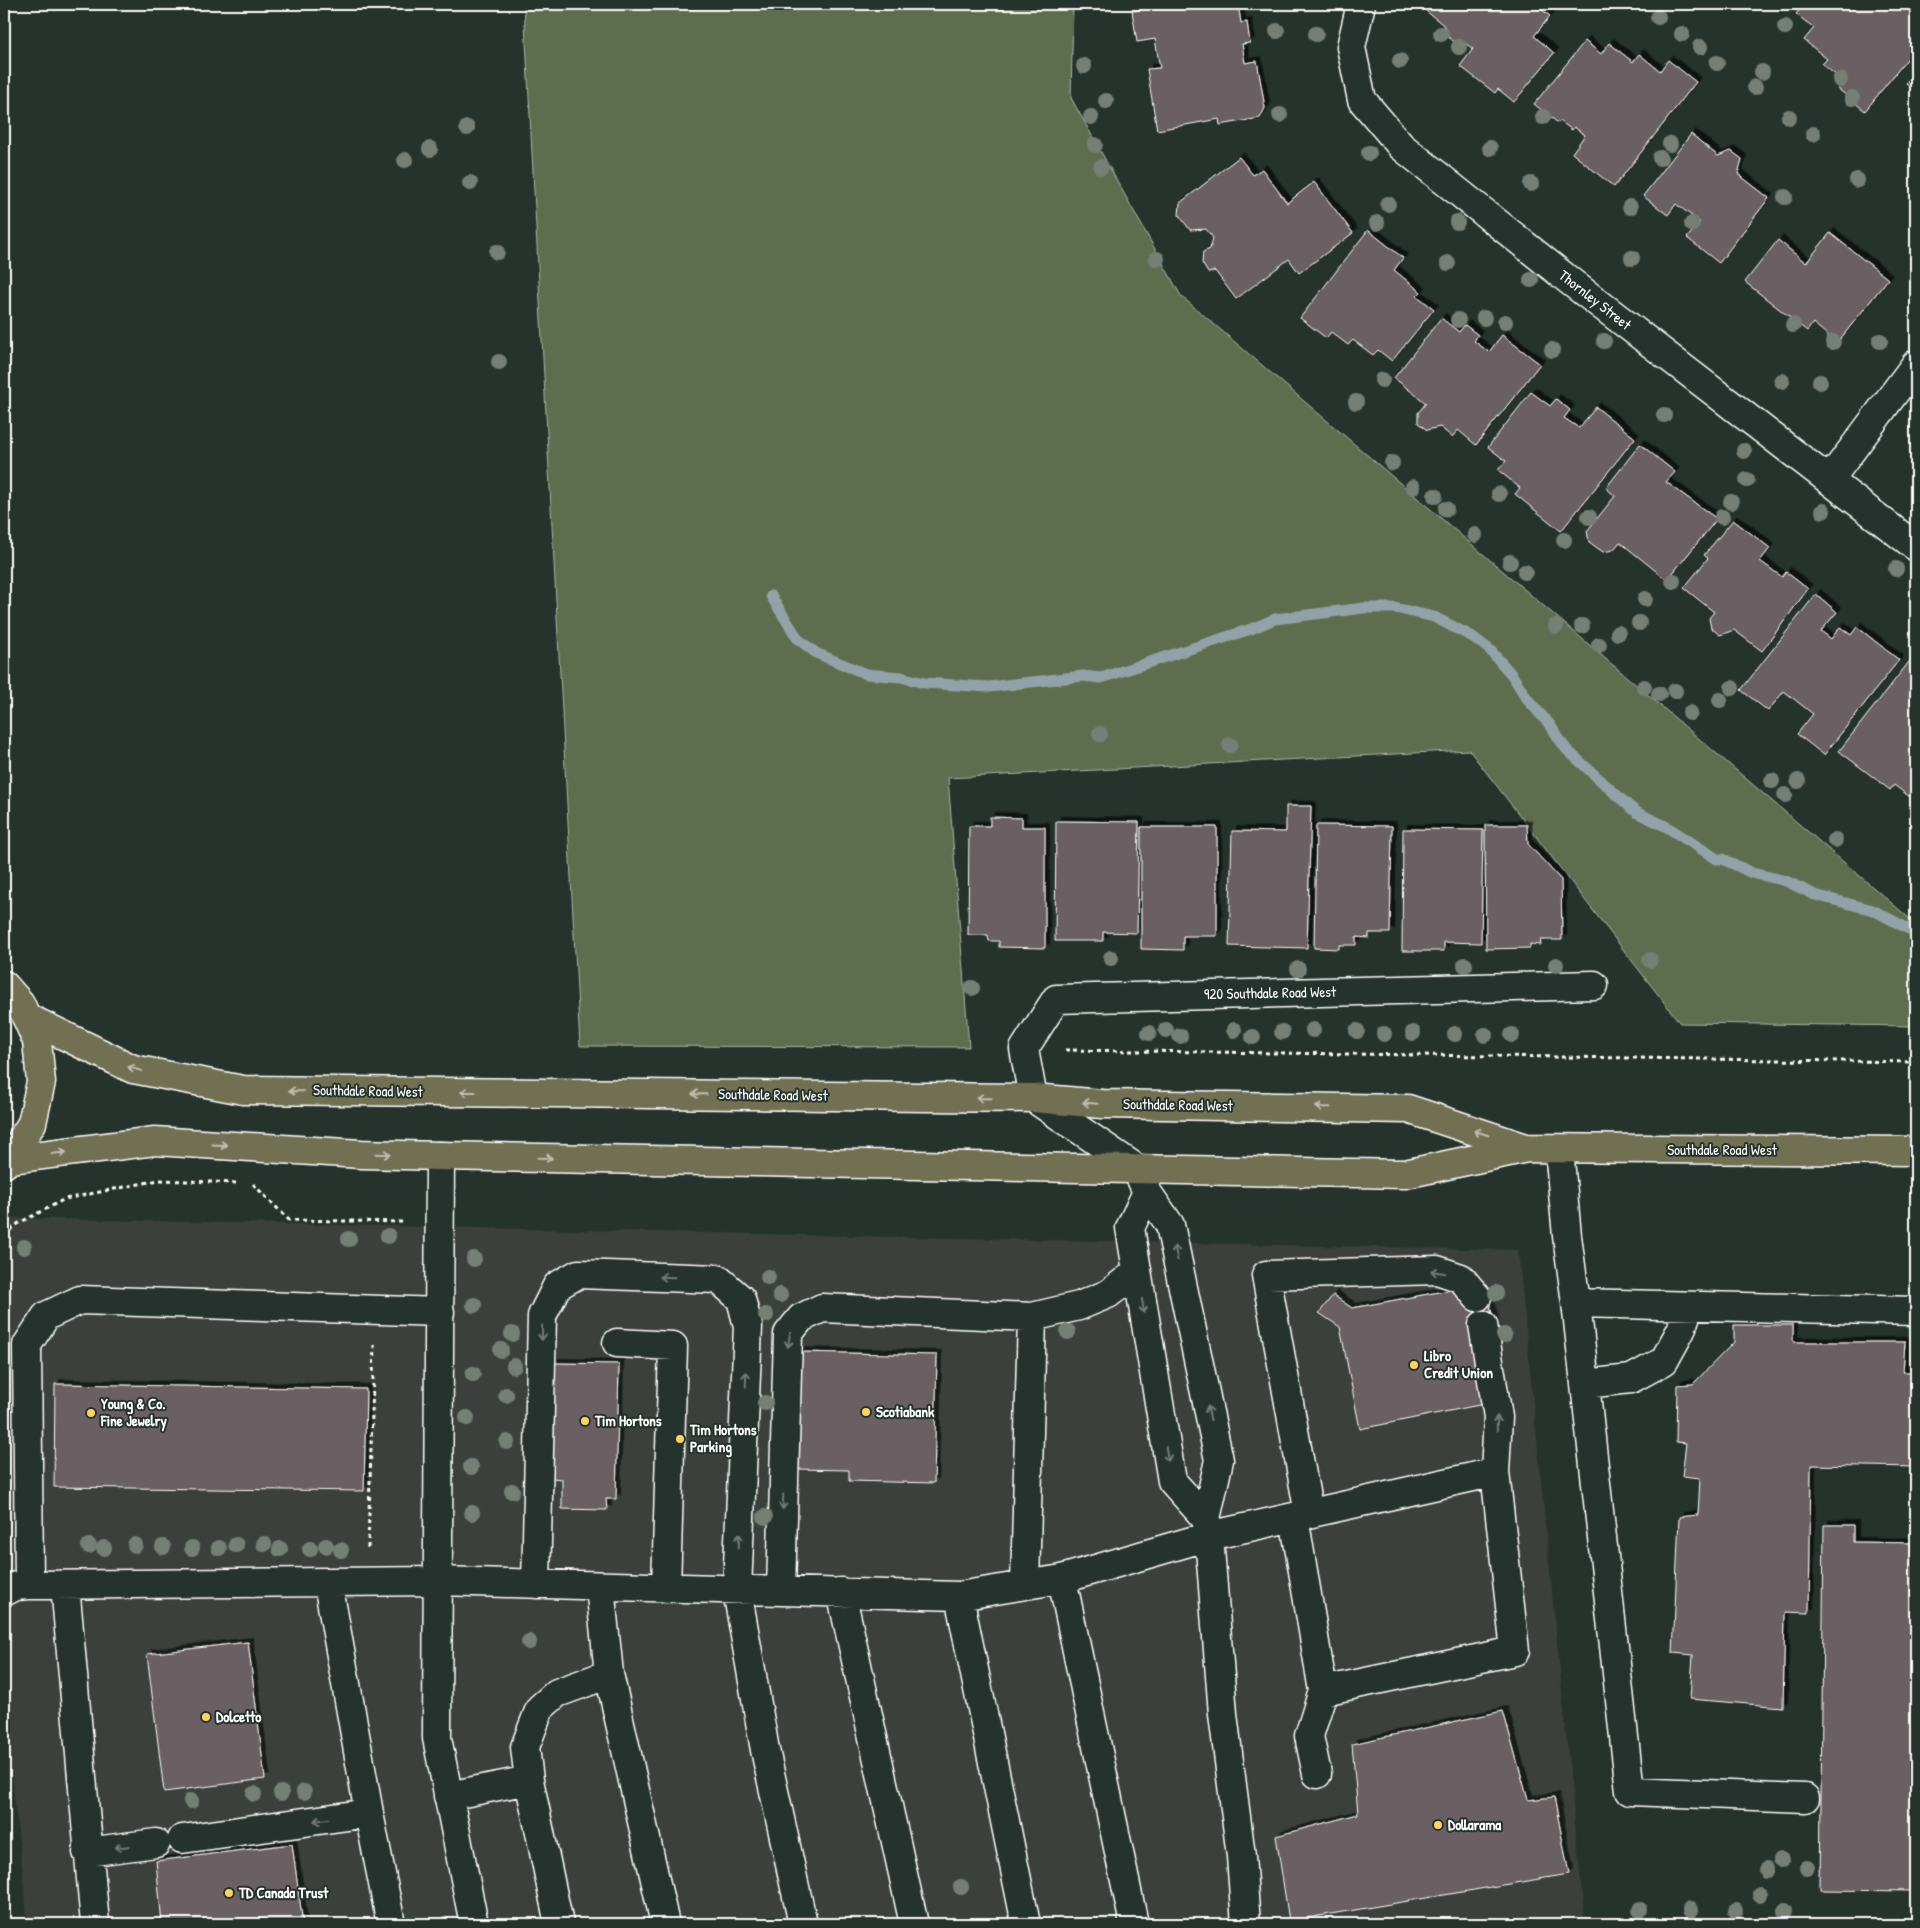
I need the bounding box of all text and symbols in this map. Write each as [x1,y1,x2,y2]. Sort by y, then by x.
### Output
street label: Thornley Street [1555,265,1637,335]
street label: 920 Southdale Road West [1204,981,1337,1004]
one-way arrow [128,1063,144,1073]
street label: Southdale Road West [313,1079,424,1102]
street label: Southdale Road West [718,1083,829,1106]
one-way arrow [288,1086,304,1096]
one-way arrow [460,1087,476,1097]
one-way arrow [691,1089,708,1099]
one-way arrow [976,1093,992,1103]
street label: Southdale Road West [1123,1093,1234,1116]
one-way arrow [1082,1098,1098,1107]
one-way arrow [1315,1103,1331,1112]
one-way arrow [1474,1128,1489,1137]
street label: Southdale Road West [1667,1139,1778,1160]
one-way arrow [212,1141,228,1150]
one-way arrow [50,1148,66,1158]
one-way arrow [374,1150,390,1159]
one-way arrow [537,1154,553,1163]
one-way arrow [1171,1246,1180,1262]
one-way arrow [1431,1266,1447,1276]
one-way arrow [659,1273,675,1282]
one-way arrow [1138,1297,1148,1313]
one-way arrow [537,1324,547,1340]
one-way arrow [784,1331,794,1347]
place label: Libro Credit Union [1424,1345,1493,1383]
marker: Libro Credit Union [1408,1359,1420,1371]
one-way arrow [741,1371,750,1387]
place label: Young & Co. Fine Jewelry [100,1393,167,1432]
place label: Scotiabank [876,1401,935,1422]
one-way arrow [1204,1405,1213,1421]
marker: Scotiabank [860,1406,872,1418]
marker: Young & Co. Fine Jewelry [85,1407,97,1419]
place label: Tim Hortons [594,1410,662,1431]
marker: Tim Hortons [579,1415,591,1427]
one-way arrow [1492,1415,1502,1432]
place label: Tim Hortons Parking [689,1419,757,1458]
marker: Tim Hortons Parking [674,1433,686,1445]
one-way arrow [1163,1446,1173,1462]
one-way arrow [778,1494,788,1510]
one-way arrow [734,1533,744,1550]
place label: Dolcetto [216,1706,261,1727]
marker: Dolcetto [200,1711,212,1723]
place label: Dollarama [1448,1814,1501,1835]
one-way arrow [313,1815,329,1825]
marker: Dollarama [1432,1819,1444,1831]
one-way arrow [114,1842,130,1852]
place label: TD Canada Trust [238,1882,329,1903]
marker: TD Canada Trust [223,1887,235,1899]

